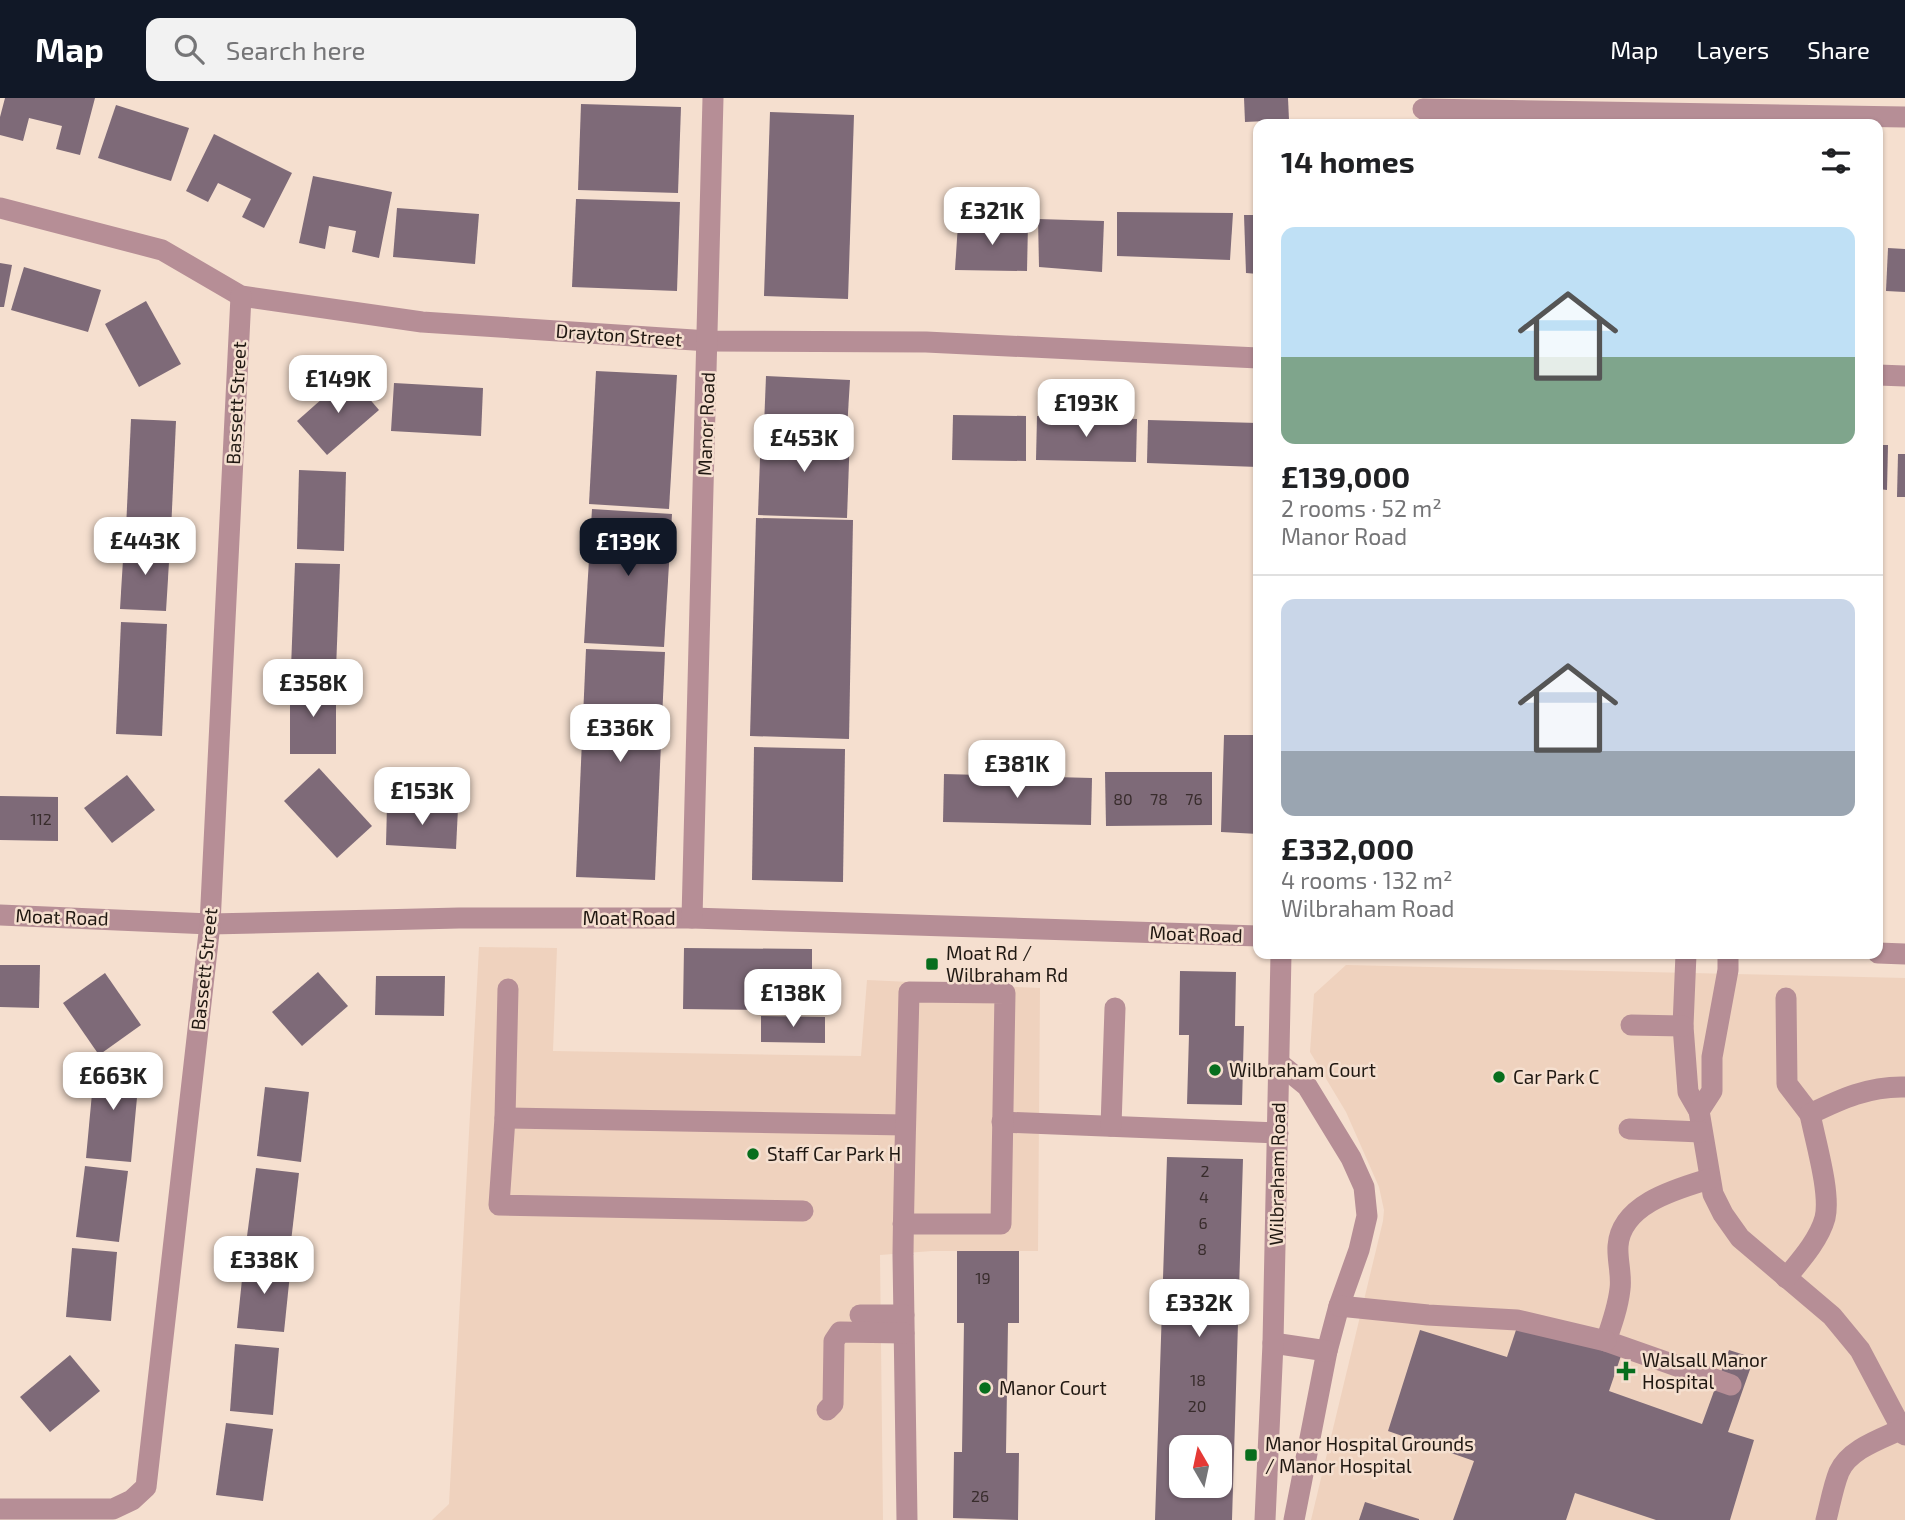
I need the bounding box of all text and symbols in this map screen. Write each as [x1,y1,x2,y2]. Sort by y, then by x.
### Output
search box [146,18,636,81]
text: Map [35,29,104,69]
icon: search [170,30,208,68]
text: Search here [226,34,365,65]
text: Map [1610,35,1658,64]
text: Layers [1696,35,1769,64]
text: Share [1807,35,1870,64]
icon: filters [1817,142,1855,180]
text: 14 homes [1281,143,1415,179]
pin: £321K [943,188,1041,247]
text: £321K [960,196,1024,224]
icon: home [1505,273,1631,399]
street label: Drayton Street [555,319,683,350]
street label: Bassett Street [221,341,250,465]
pin: £149K [289,356,387,415]
text: £149K [305,364,371,392]
street label: Manor Road [692,372,719,476]
pin: £193K [1037,380,1135,439]
text: £193K [1054,388,1118,416]
pin: £453K [755,414,853,474]
text: £453K [770,423,838,451]
text: £139,000 [1281,458,1410,494]
text: 2 rooms · 52 m² [1281,494,1442,522]
pin: £443K [96,518,194,577]
pin: £139K [579,518,677,578]
text: Manor Road [1281,522,1407,550]
text: £443K [110,526,180,554]
text: £139K [596,527,660,555]
icon: home [1505,645,1631,771]
pin: £358K [264,660,362,719]
text: £358K [279,668,347,696]
pin: £336K [571,704,669,764]
text: £336K [586,713,654,741]
pin: £381K [968,740,1066,800]
text: £381K [984,749,1050,777]
pin: £153K [373,768,471,827]
text: £153K [390,776,454,804]
house number: 80 [1113,789,1133,808]
house number: 78 [1150,789,1168,808]
house number: 76 [1185,789,1203,808]
house number: 112 [30,809,52,828]
text: £332,000 [1281,830,1414,866]
text: 4 rooms · 132 m² [1281,866,1453,894]
text: Wilbraham Road [1281,894,1455,922]
street label: Moat Road [15,903,109,930]
street label: Bassett Street [186,906,221,1031]
street label: Moat Road [582,906,676,929]
street label: Moat Road [1149,920,1243,947]
place label: Moat Rd / Wilbraham Rd [946,941,1068,986]
marker: Moat Rd / Wilbraham Rd [924,956,940,972]
pin: £138K [744,970,842,1029]
text: £138K [760,978,826,1006]
pin: £663K [64,1052,162,1112]
place label: Wilbraham Court [1229,1058,1376,1081]
text: £663K [79,1061,147,1089]
marker: Wilbraham Court [1207,1062,1223,1078]
place label: Car Park C [1513,1065,1600,1088]
marker: Car Park C [1491,1069,1507,1085]
street label: Wilbraham Road [1264,1102,1289,1246]
place label: Staff Car Park H [767,1142,901,1165]
marker: Staff Car Park H [745,1146,761,1162]
house number: 2 [1201,1161,1210,1180]
house number: 4 [1199,1187,1209,1206]
house number: 6 [1198,1213,1208,1232]
pin: £338K [215,1236,313,1296]
house number: 8 [1197,1239,1207,1258]
text: £338K [230,1245,298,1273]
house number: 19 [975,1268,991,1287]
pin: £332K [1150,1280,1248,1339]
text: £332K [1165,1288,1233,1316]
place label: Walsall Manor Hospital [1642,1348,1768,1393]
marker: Walsall Manor Hospital [1616,1361,1636,1381]
house number: 18 [1190,1370,1206,1389]
place label: Manor Court [999,1376,1107,1399]
marker: Manor Court [977,1380,993,1396]
house number: 20 [1188,1396,1206,1415]
place label: Manor Hospital Grounds / Manor Hospital [1265,1432,1474,1477]
north arrow [1169,1435,1232,1498]
map controls [1169,1435,1232,1498]
marker: Manor Hospital Grounds / Manor Hospital [1243,1447,1259,1463]
house number: 26 [971,1486,989,1505]

